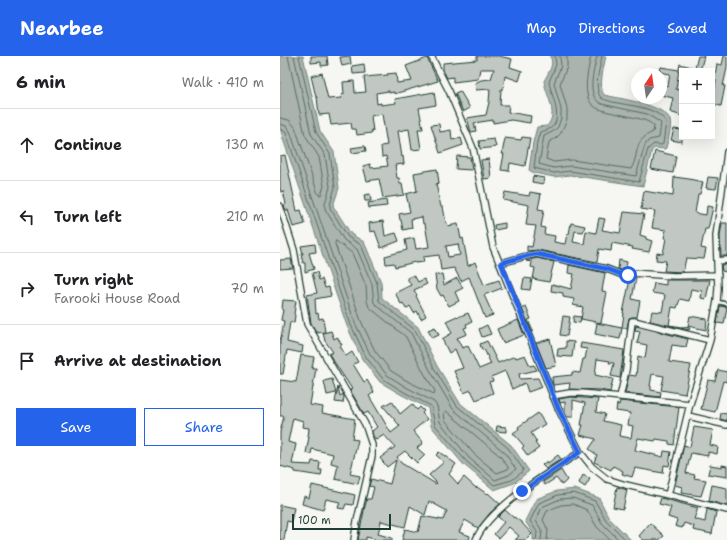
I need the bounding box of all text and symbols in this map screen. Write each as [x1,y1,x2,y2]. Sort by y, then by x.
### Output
text: Nearbee [20,16,104,41]
text: Map [527,19,557,37]
text: Directions [579,19,645,37]
text: Saved [667,19,707,37]
north arrow [631,68,667,104]
map controls [679,68,715,140]
button: + [679,68,715,104]
text: 6 min [16,71,66,93]
text: Walk · 410 m [182,74,264,91]
button: − [679,104,715,140]
icon: ahead [16,134,38,156]
text: Continue [54,135,122,155]
text: 130 m [226,136,264,153]
icon: left [16,206,38,228]
text: Turn left [54,207,122,227]
text: 210 m [226,208,264,225]
route start [619,266,637,284]
text: Turn right [54,270,134,290]
icon: right [16,278,38,300]
text: 70 m [230,280,264,297]
text: Farooki House Road [54,290,180,307]
icon: arrive [16,350,38,372]
text: Arrive at destination [54,351,222,371]
button: Save [16,408,136,446]
button: Share [144,408,264,446]
route end [513,482,531,500]
scale bar [292,512,391,531]
text: 100 m [298,513,331,528]

